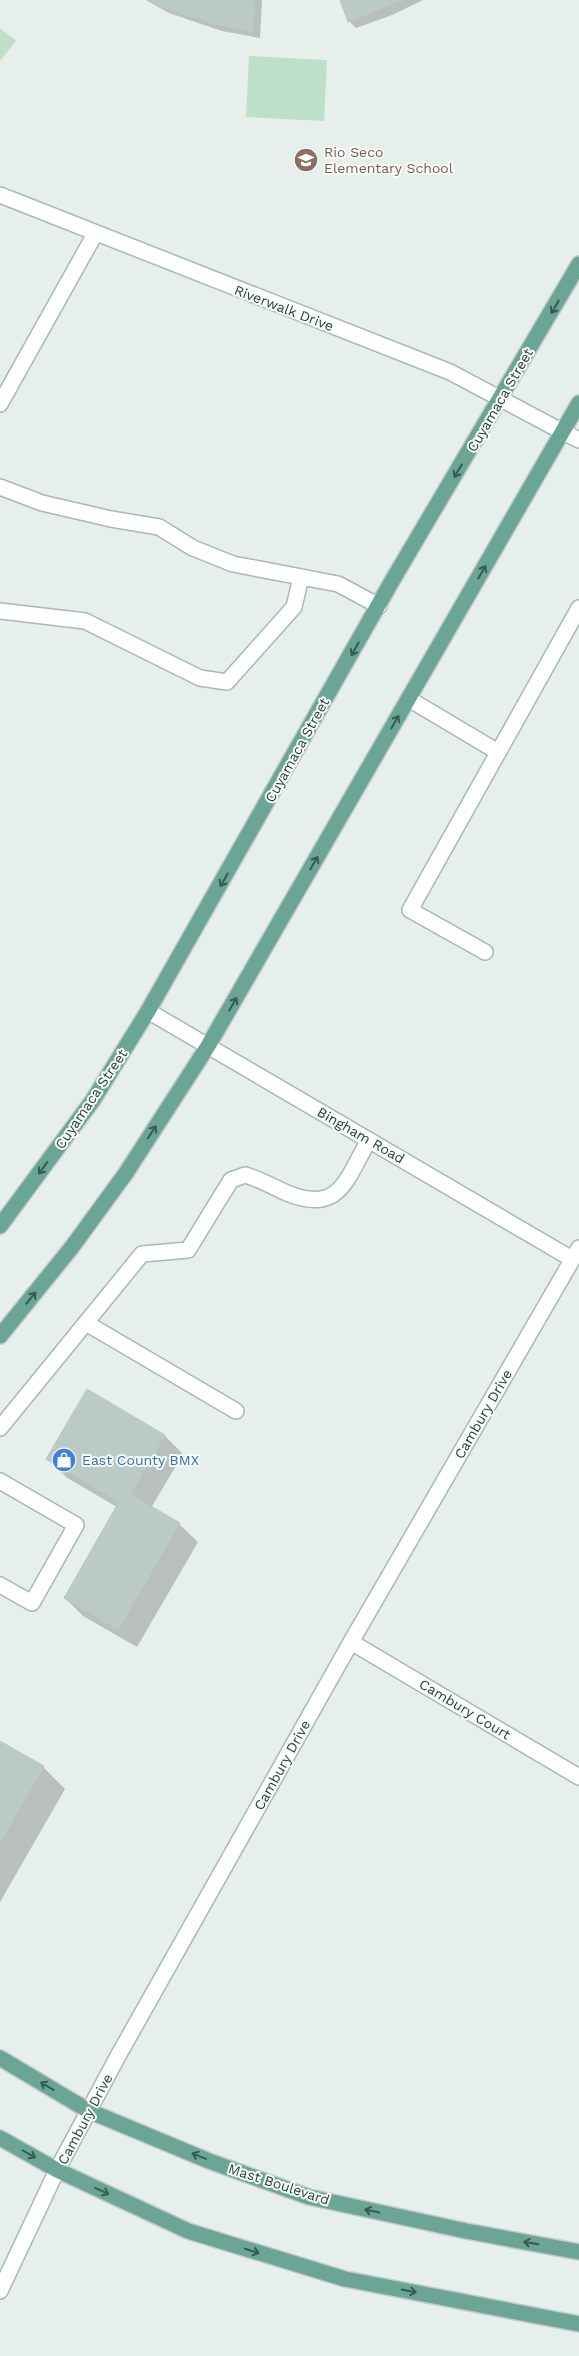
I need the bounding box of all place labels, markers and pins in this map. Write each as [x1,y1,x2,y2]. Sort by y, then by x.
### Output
place label: Rio Seco Elementary School [324,144,454,176]
school or university icon: Rio Seco Elementary School [293,147,319,173]
shop icon: East County BMX [51,1447,77,1473]
place label: East County BMX [82,1452,199,1468]

